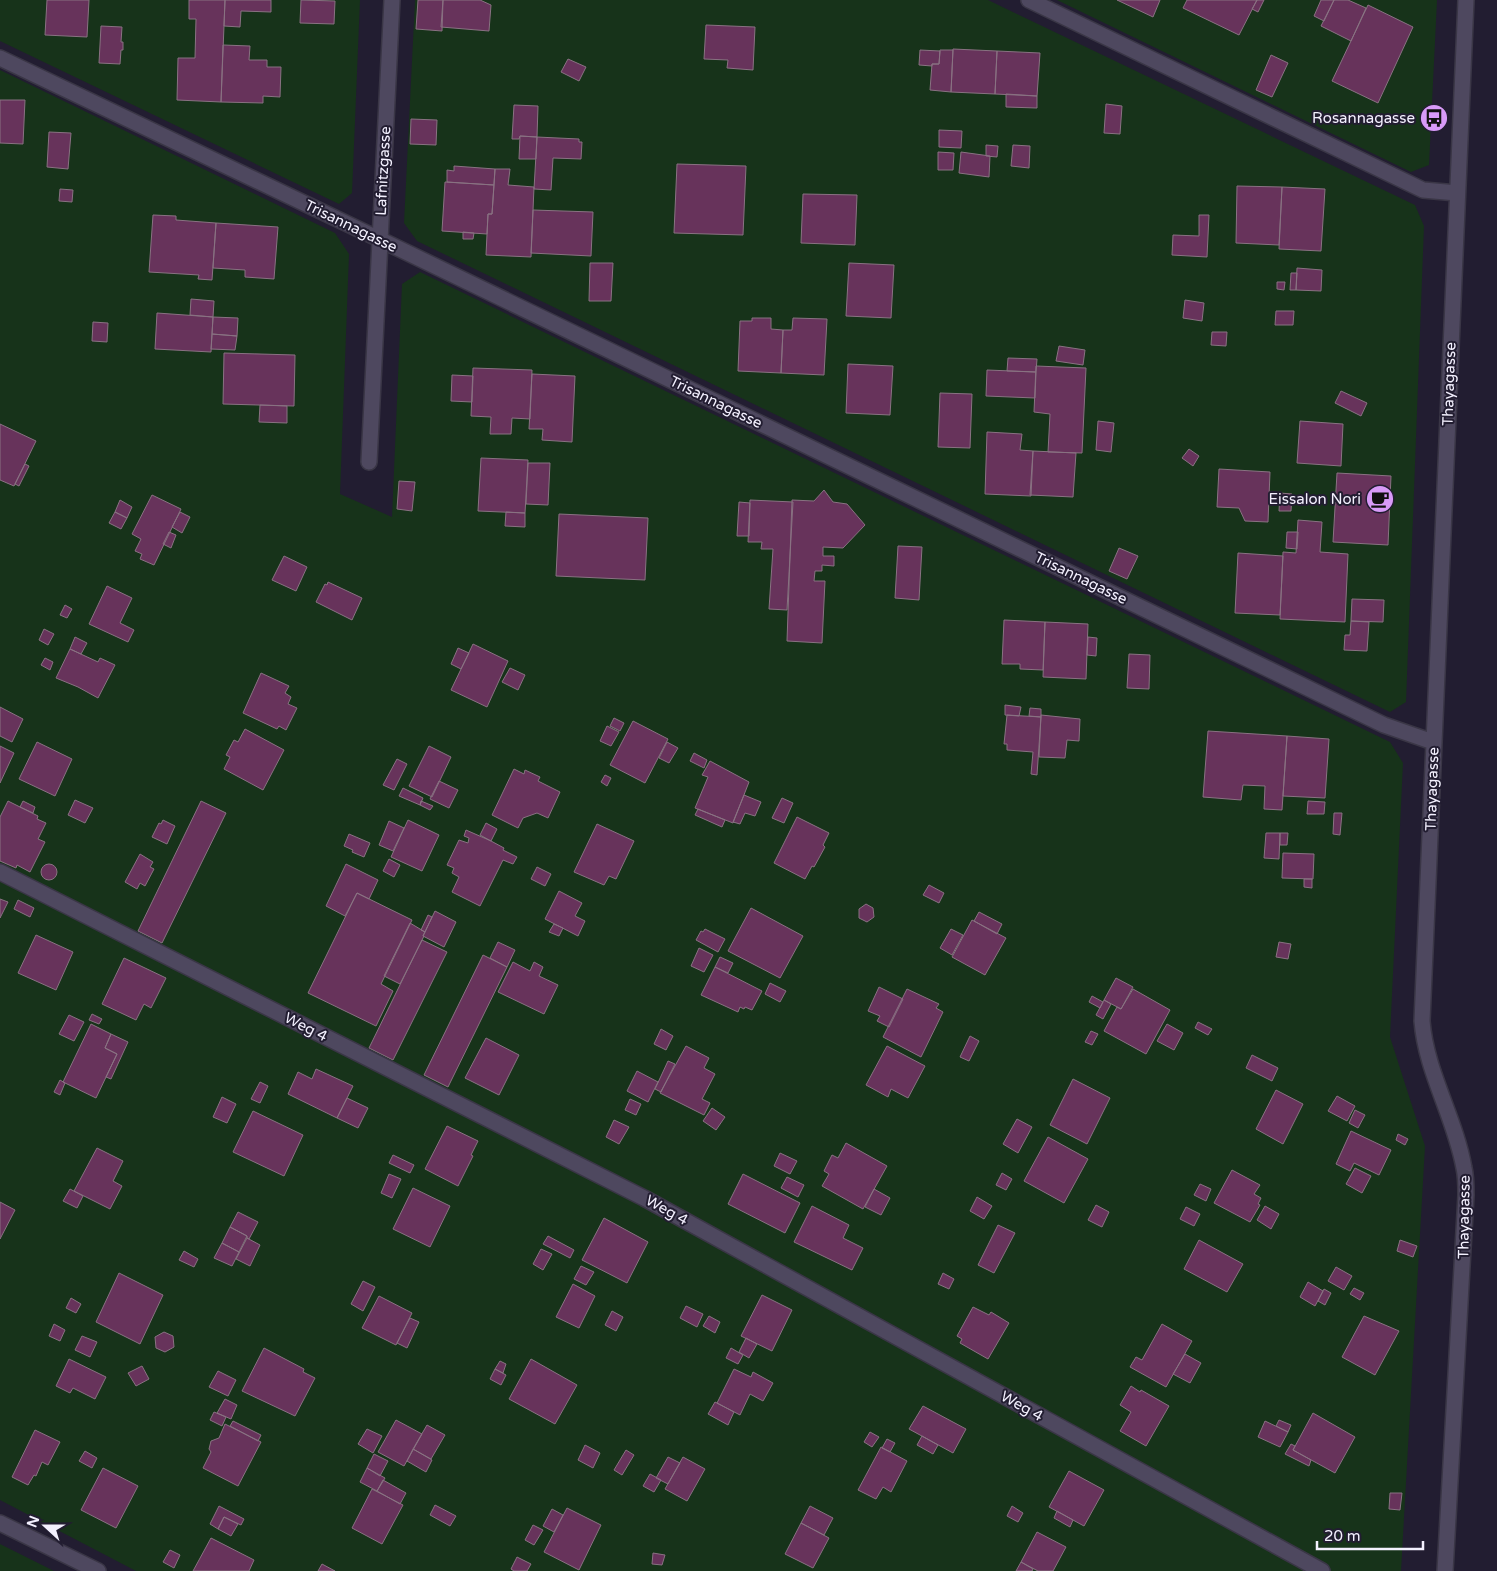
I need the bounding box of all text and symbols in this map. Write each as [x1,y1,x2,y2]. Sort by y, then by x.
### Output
bus stop icon: Rosannagasse [1419,103,1449,133]
place label: Rosannagasse [1312,109,1415,127]
street label: Lafnitzgasse [372,126,394,216]
street label: Trisannagasse [302,196,400,256]
street label: Thayagasse [1439,342,1459,426]
street label: Trisannagasse [667,372,765,432]
cafe icon: Eissalon Nori [1365,484,1395,514]
place label: Eissalon Nori [1269,490,1361,508]
street label: Trisannagasse [1032,548,1130,608]
street label: Thayagasse [1422,747,1442,831]
street label: Weg 4 [282,1009,330,1045]
street label: Thayagasse [1454,1175,1474,1259]
street label: Weg 4 [643,1191,691,1229]
street label: Weg 4 [998,1387,1046,1425]
north arrow [20,1501,70,1551]
text: N [23,1513,43,1530]
scale bar [1317,1518,1423,1550]
text: 20 m [1324,1527,1361,1545]

